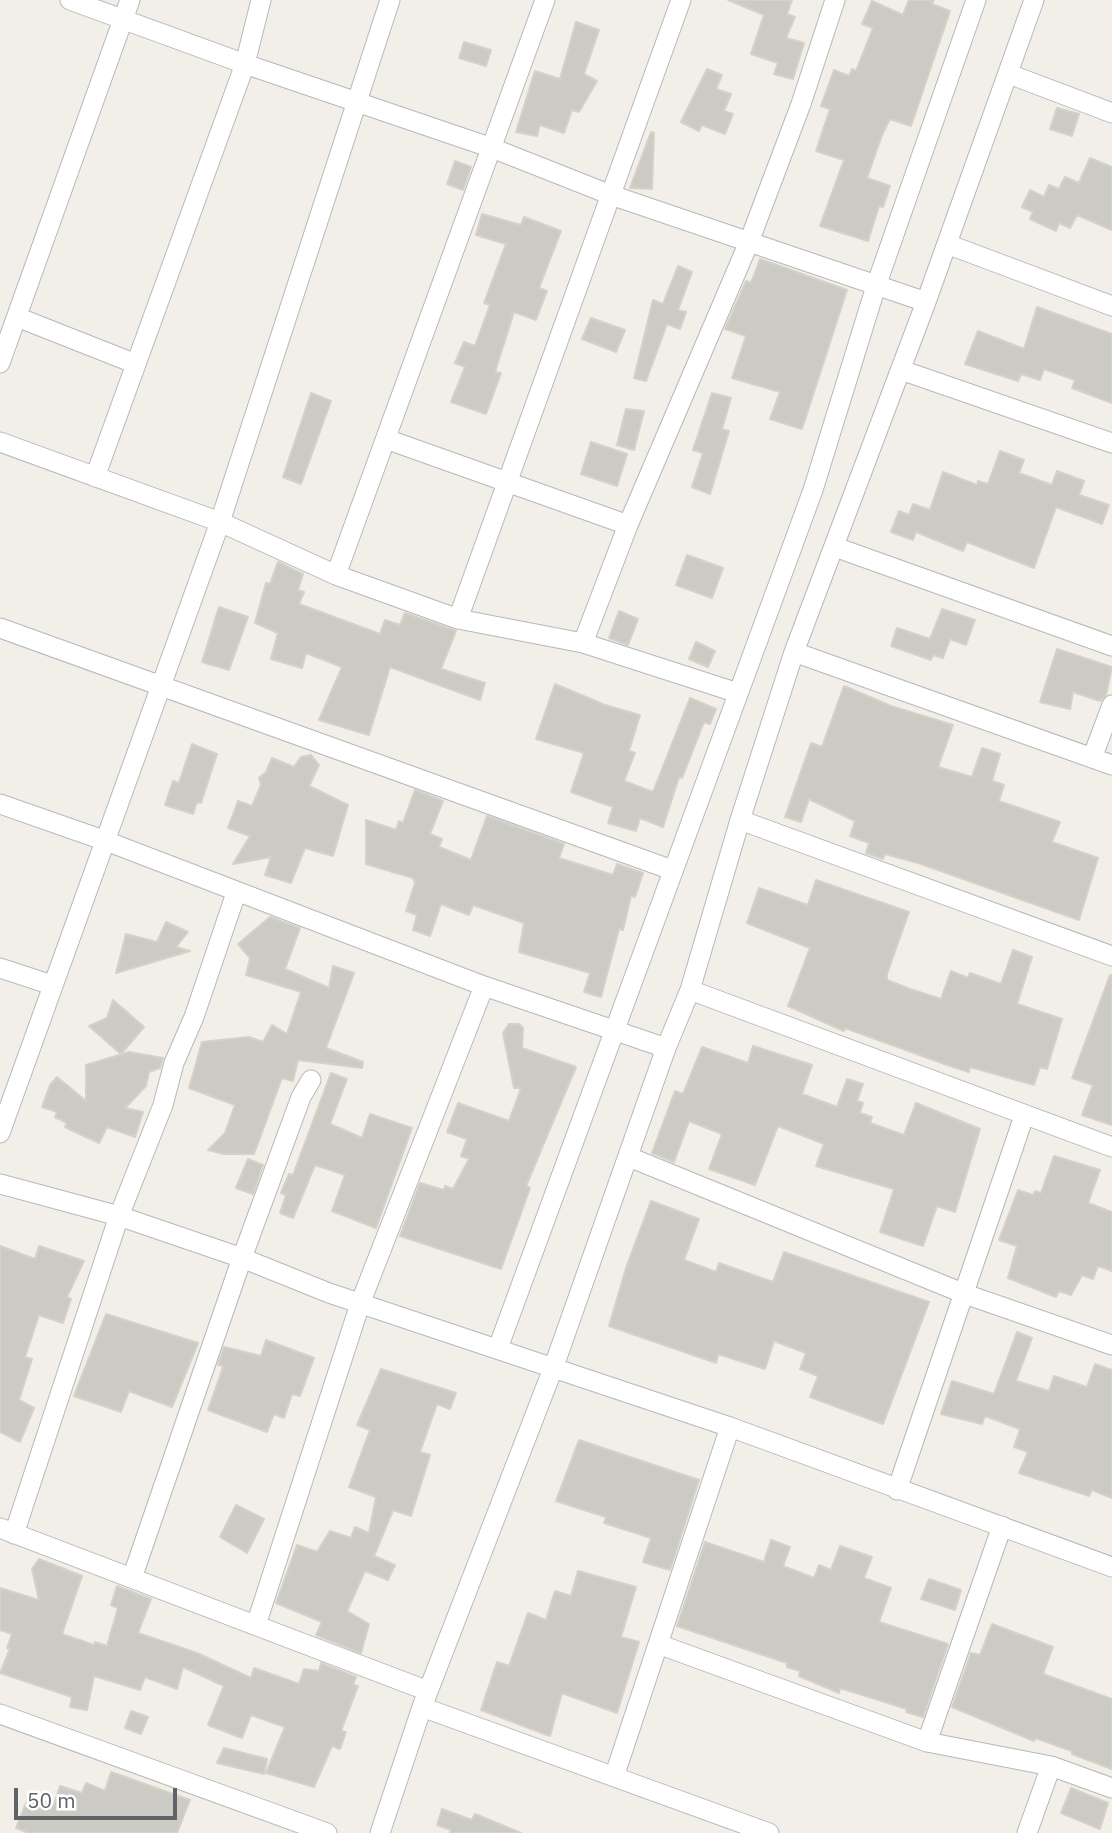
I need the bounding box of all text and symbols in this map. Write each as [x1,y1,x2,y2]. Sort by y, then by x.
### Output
scale bar [18,1773,180,1817]
text: 50 m [27,1786,76,1814]

